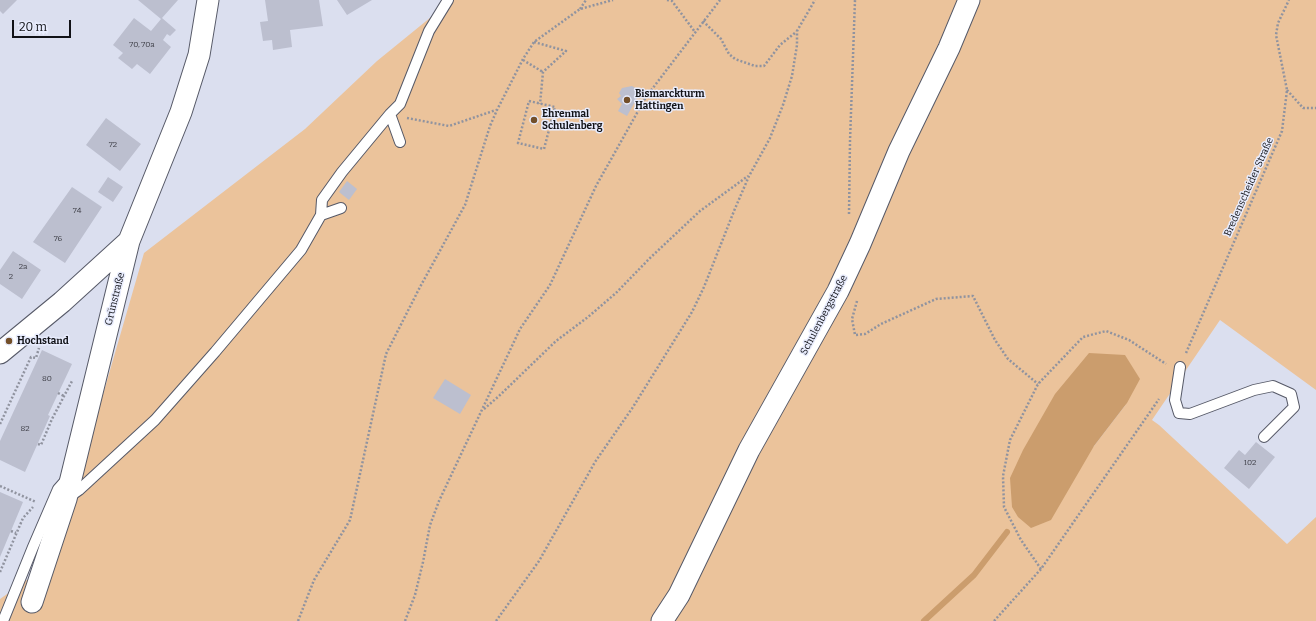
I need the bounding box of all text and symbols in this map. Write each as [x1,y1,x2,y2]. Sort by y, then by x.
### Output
scale bar [14,12,73,38]
text: 20 m [19,20,47,34]
house number: 70, 70a [129,40,155,50]
place label: Bismarckturm Hattingen [635,88,705,112]
marker: Bismarckturm Hattingen [622,95,632,105]
place label: Ehrenmal Schulenberg [542,108,602,132]
marker: Ehrenmal Schulenberg [529,115,539,125]
street label: Bredenscheider Straße [1222,136,1276,238]
house number: 72 [109,140,117,150]
house number: 74 [73,206,81,216]
house number: 76 [54,234,62,244]
house number: 2a [19,262,27,272]
street label: Grünstraße [103,271,127,327]
house number: 2 [9,272,13,282]
street label: Schulenbergstraße [798,273,850,357]
place label: Hochstand [17,335,69,347]
marker: Hochstand [4,336,14,346]
house number: 80 [42,374,52,384]
house number: 82 [20,424,30,434]
house number: 102 [1244,458,1256,468]

